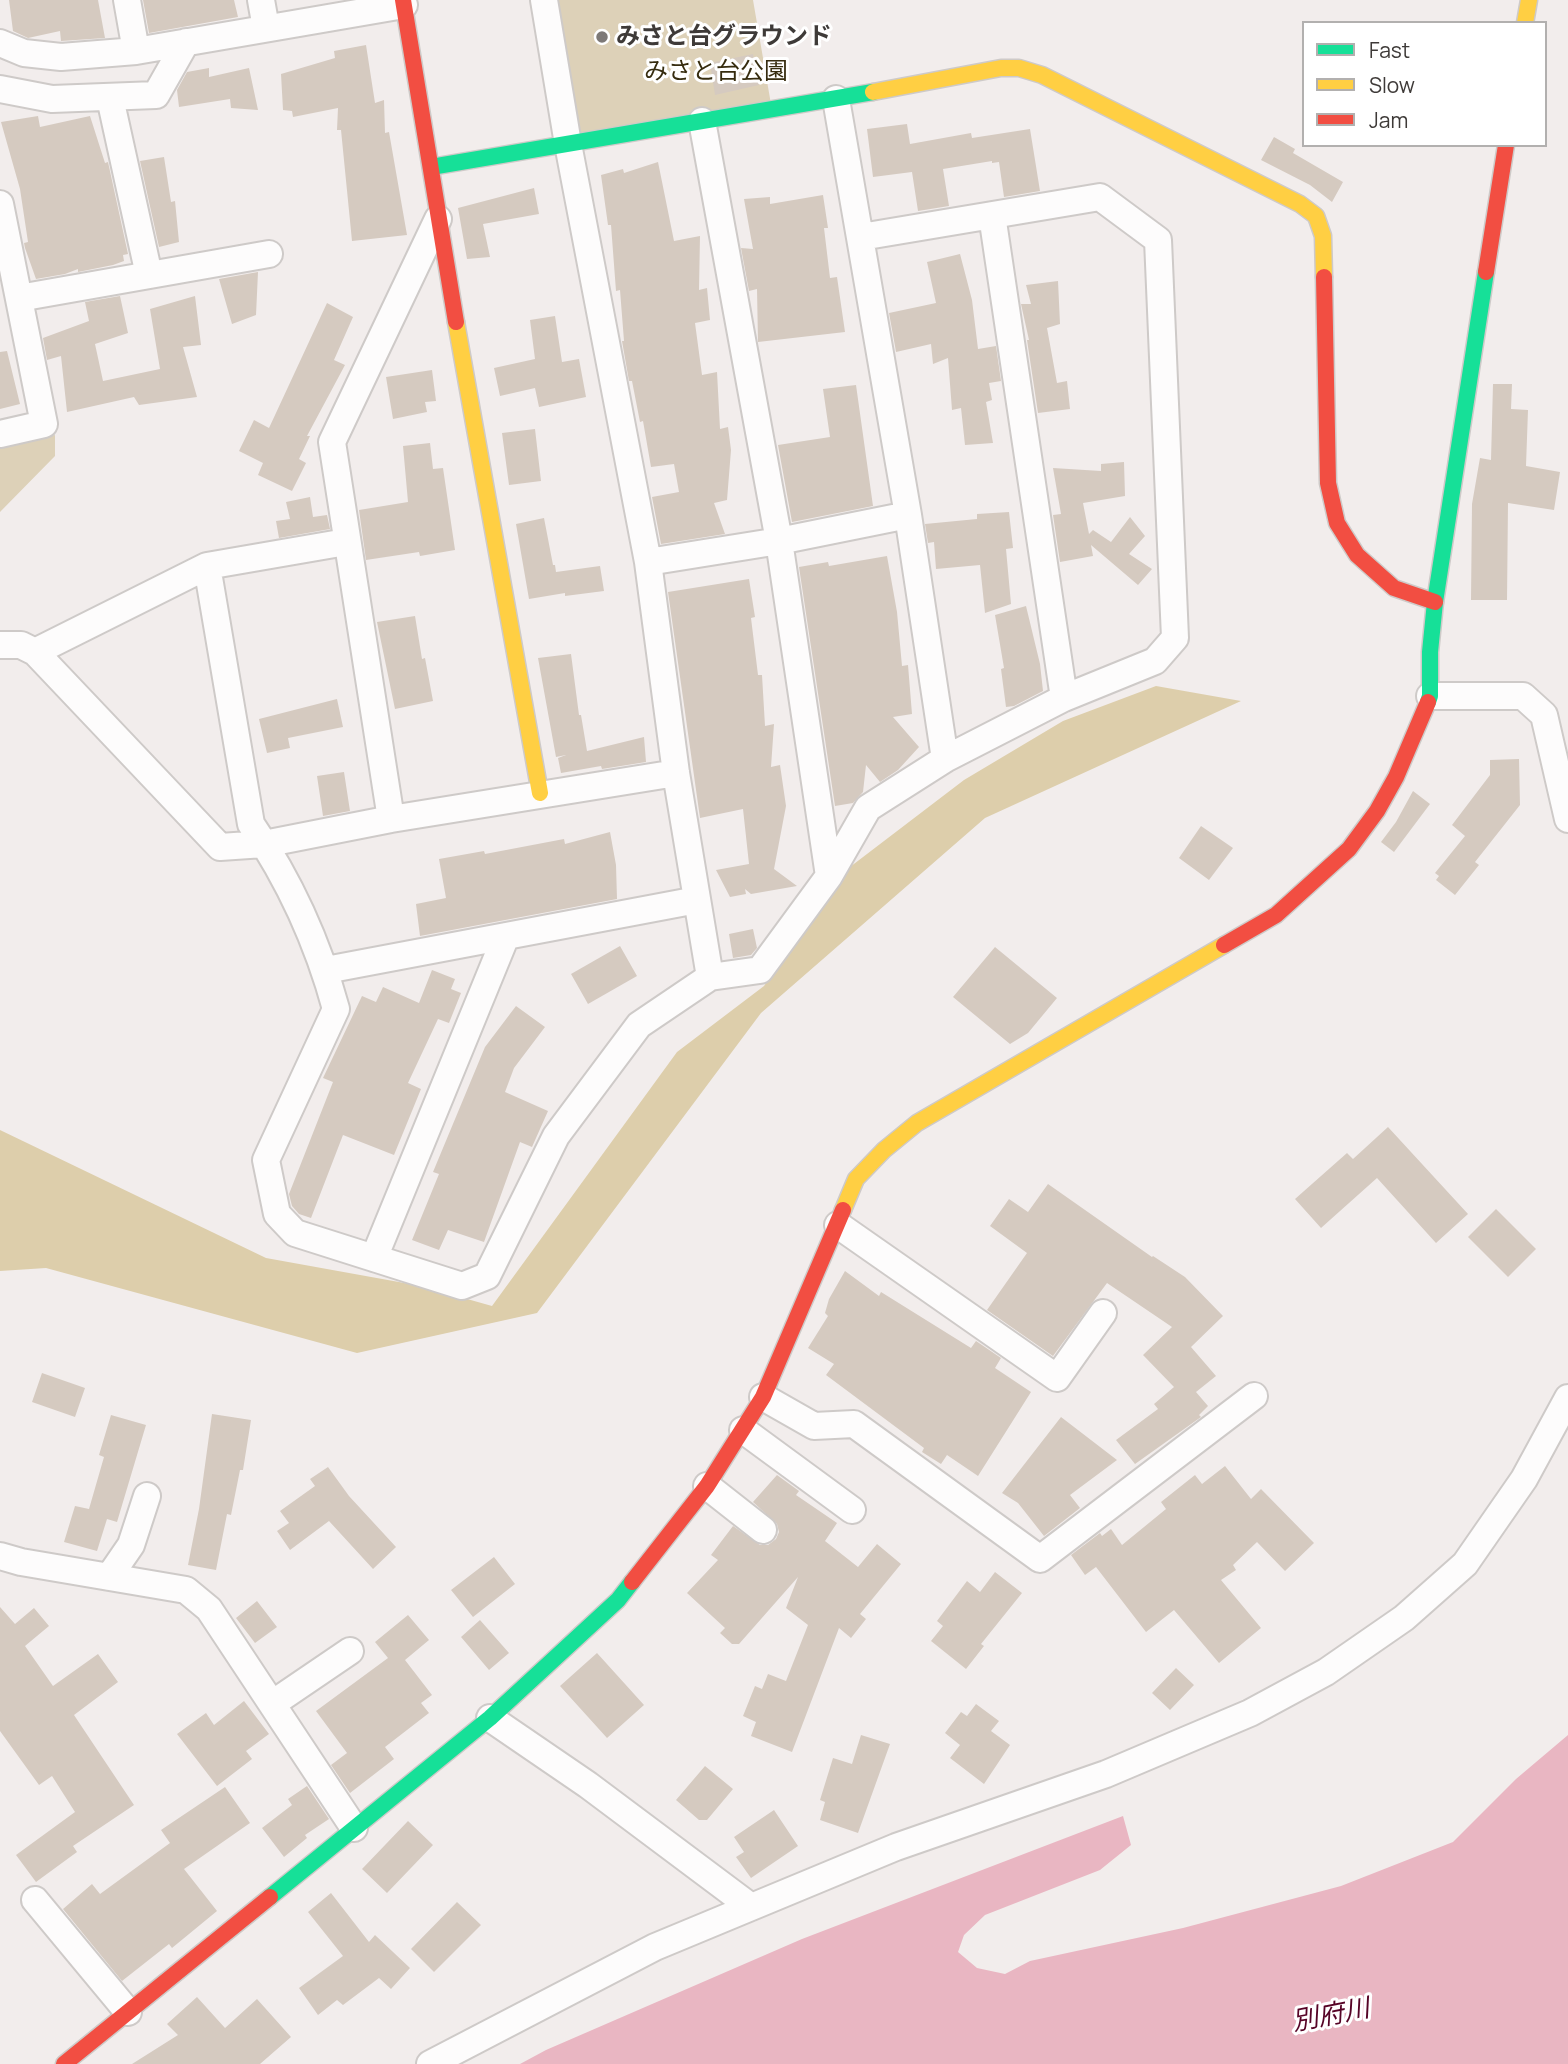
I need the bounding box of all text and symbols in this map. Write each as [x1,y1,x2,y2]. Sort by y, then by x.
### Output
legend [1302,21,1547,147]
place label: みさと台グラウンド [616,23,832,51]
marker: みさと台グラウンド [594,29,610,45]
text: Fast [1369,36,1410,64]
park label: みさと台公園 [644,58,788,86]
text: Slow [1369,71,1415,99]
text: Jam [1369,106,1408,134]
water label: 別府川 [1290,1993,1372,2039]

